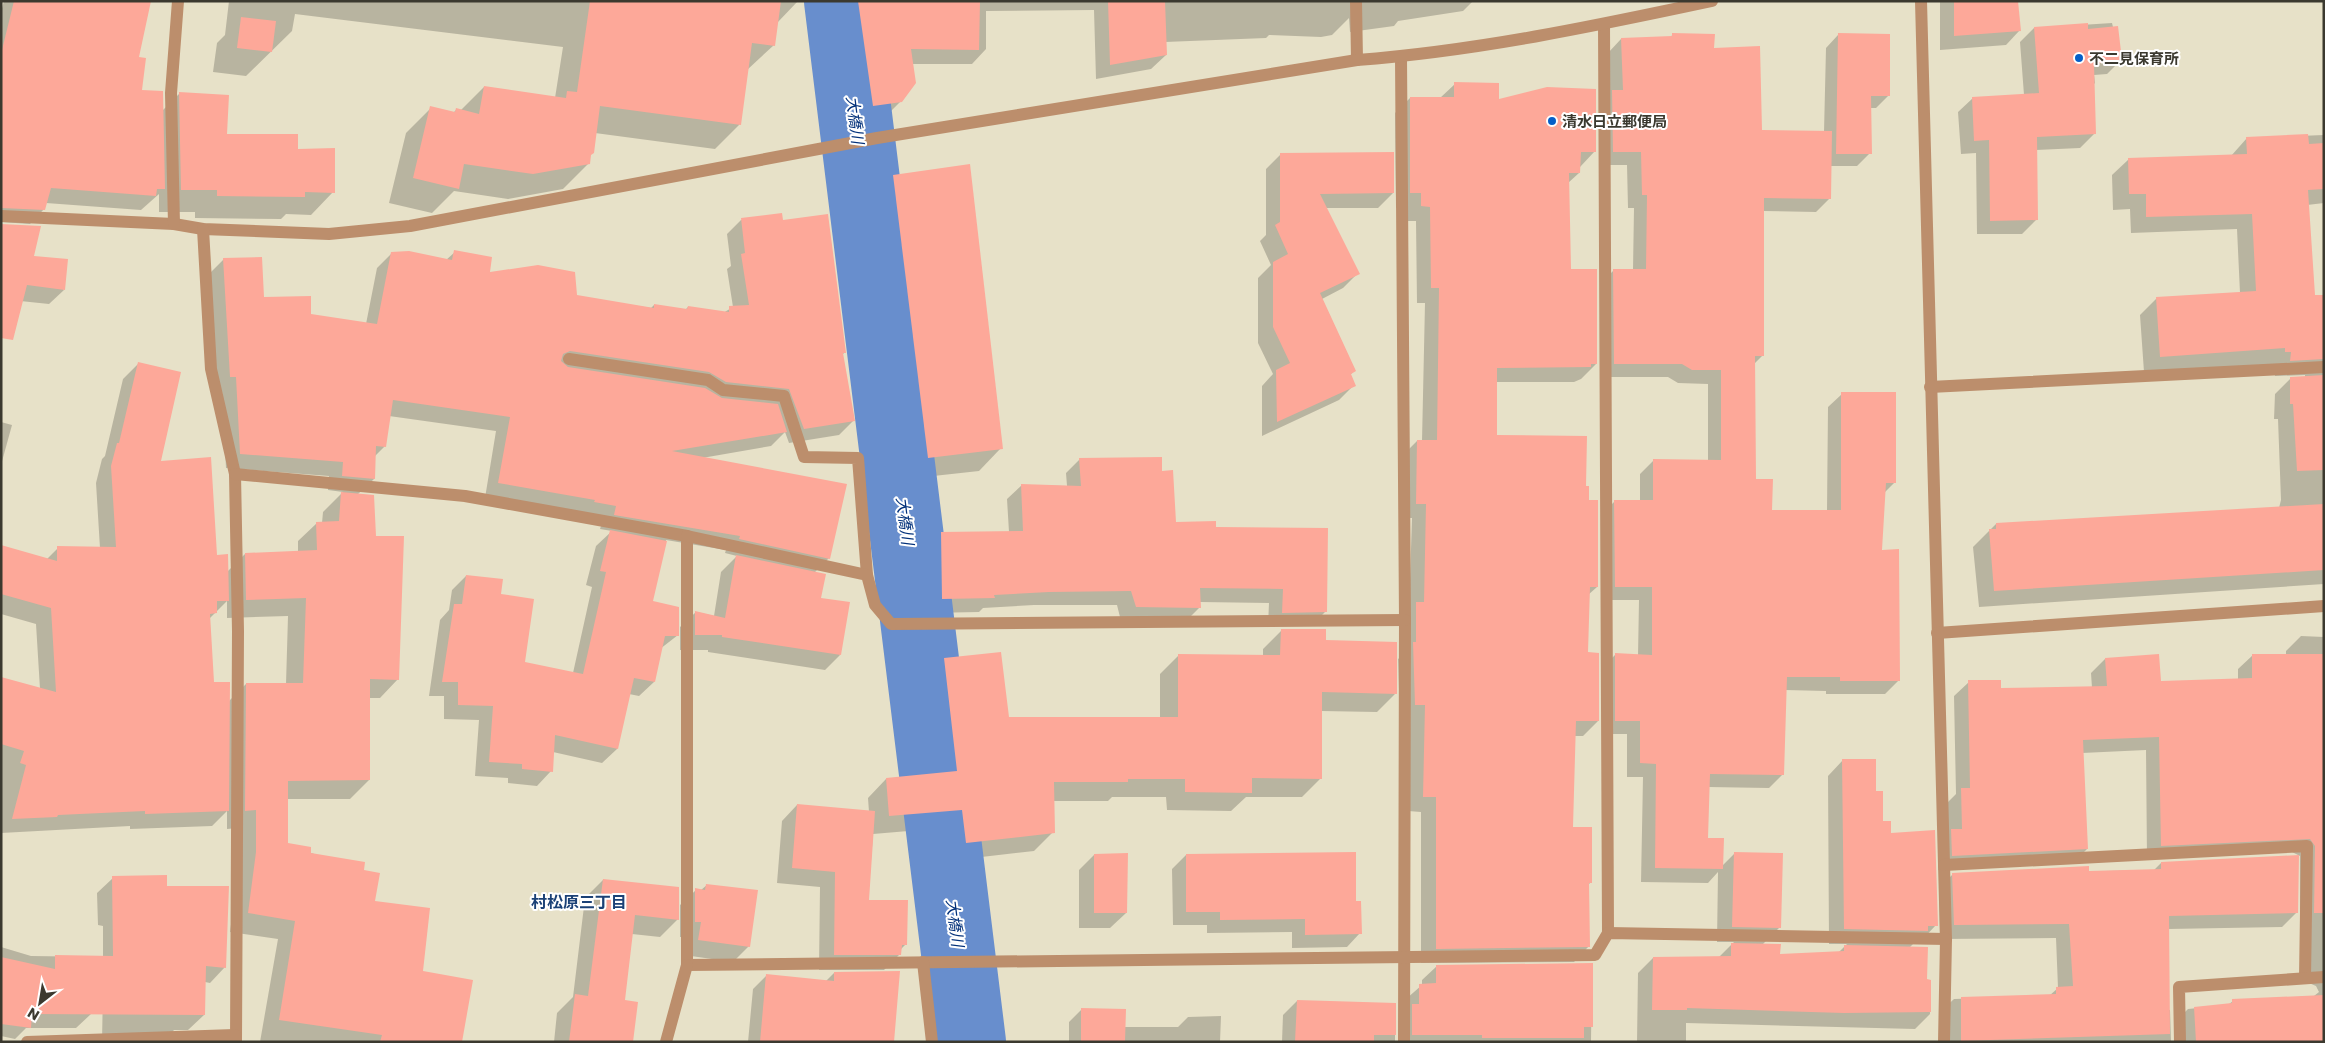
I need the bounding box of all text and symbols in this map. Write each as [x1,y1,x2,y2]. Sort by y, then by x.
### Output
place label: 不二見保育所 [2089,48,2179,69]
marker: 不二見保育所 [2073,52,2085,64]
water label: 大橋川 [841,95,870,147]
place label: 清水日立郵便局 [1562,111,1667,132]
marker: 清水日立郵便局 [1546,115,1558,127]
water label: 大橋川 [891,496,920,548]
district label: 村松原三丁目 [531,891,627,914]
water label: 大橋川 [941,898,970,950]
north arrow [15,978,65,1028]
text: N [24,1003,43,1025]

